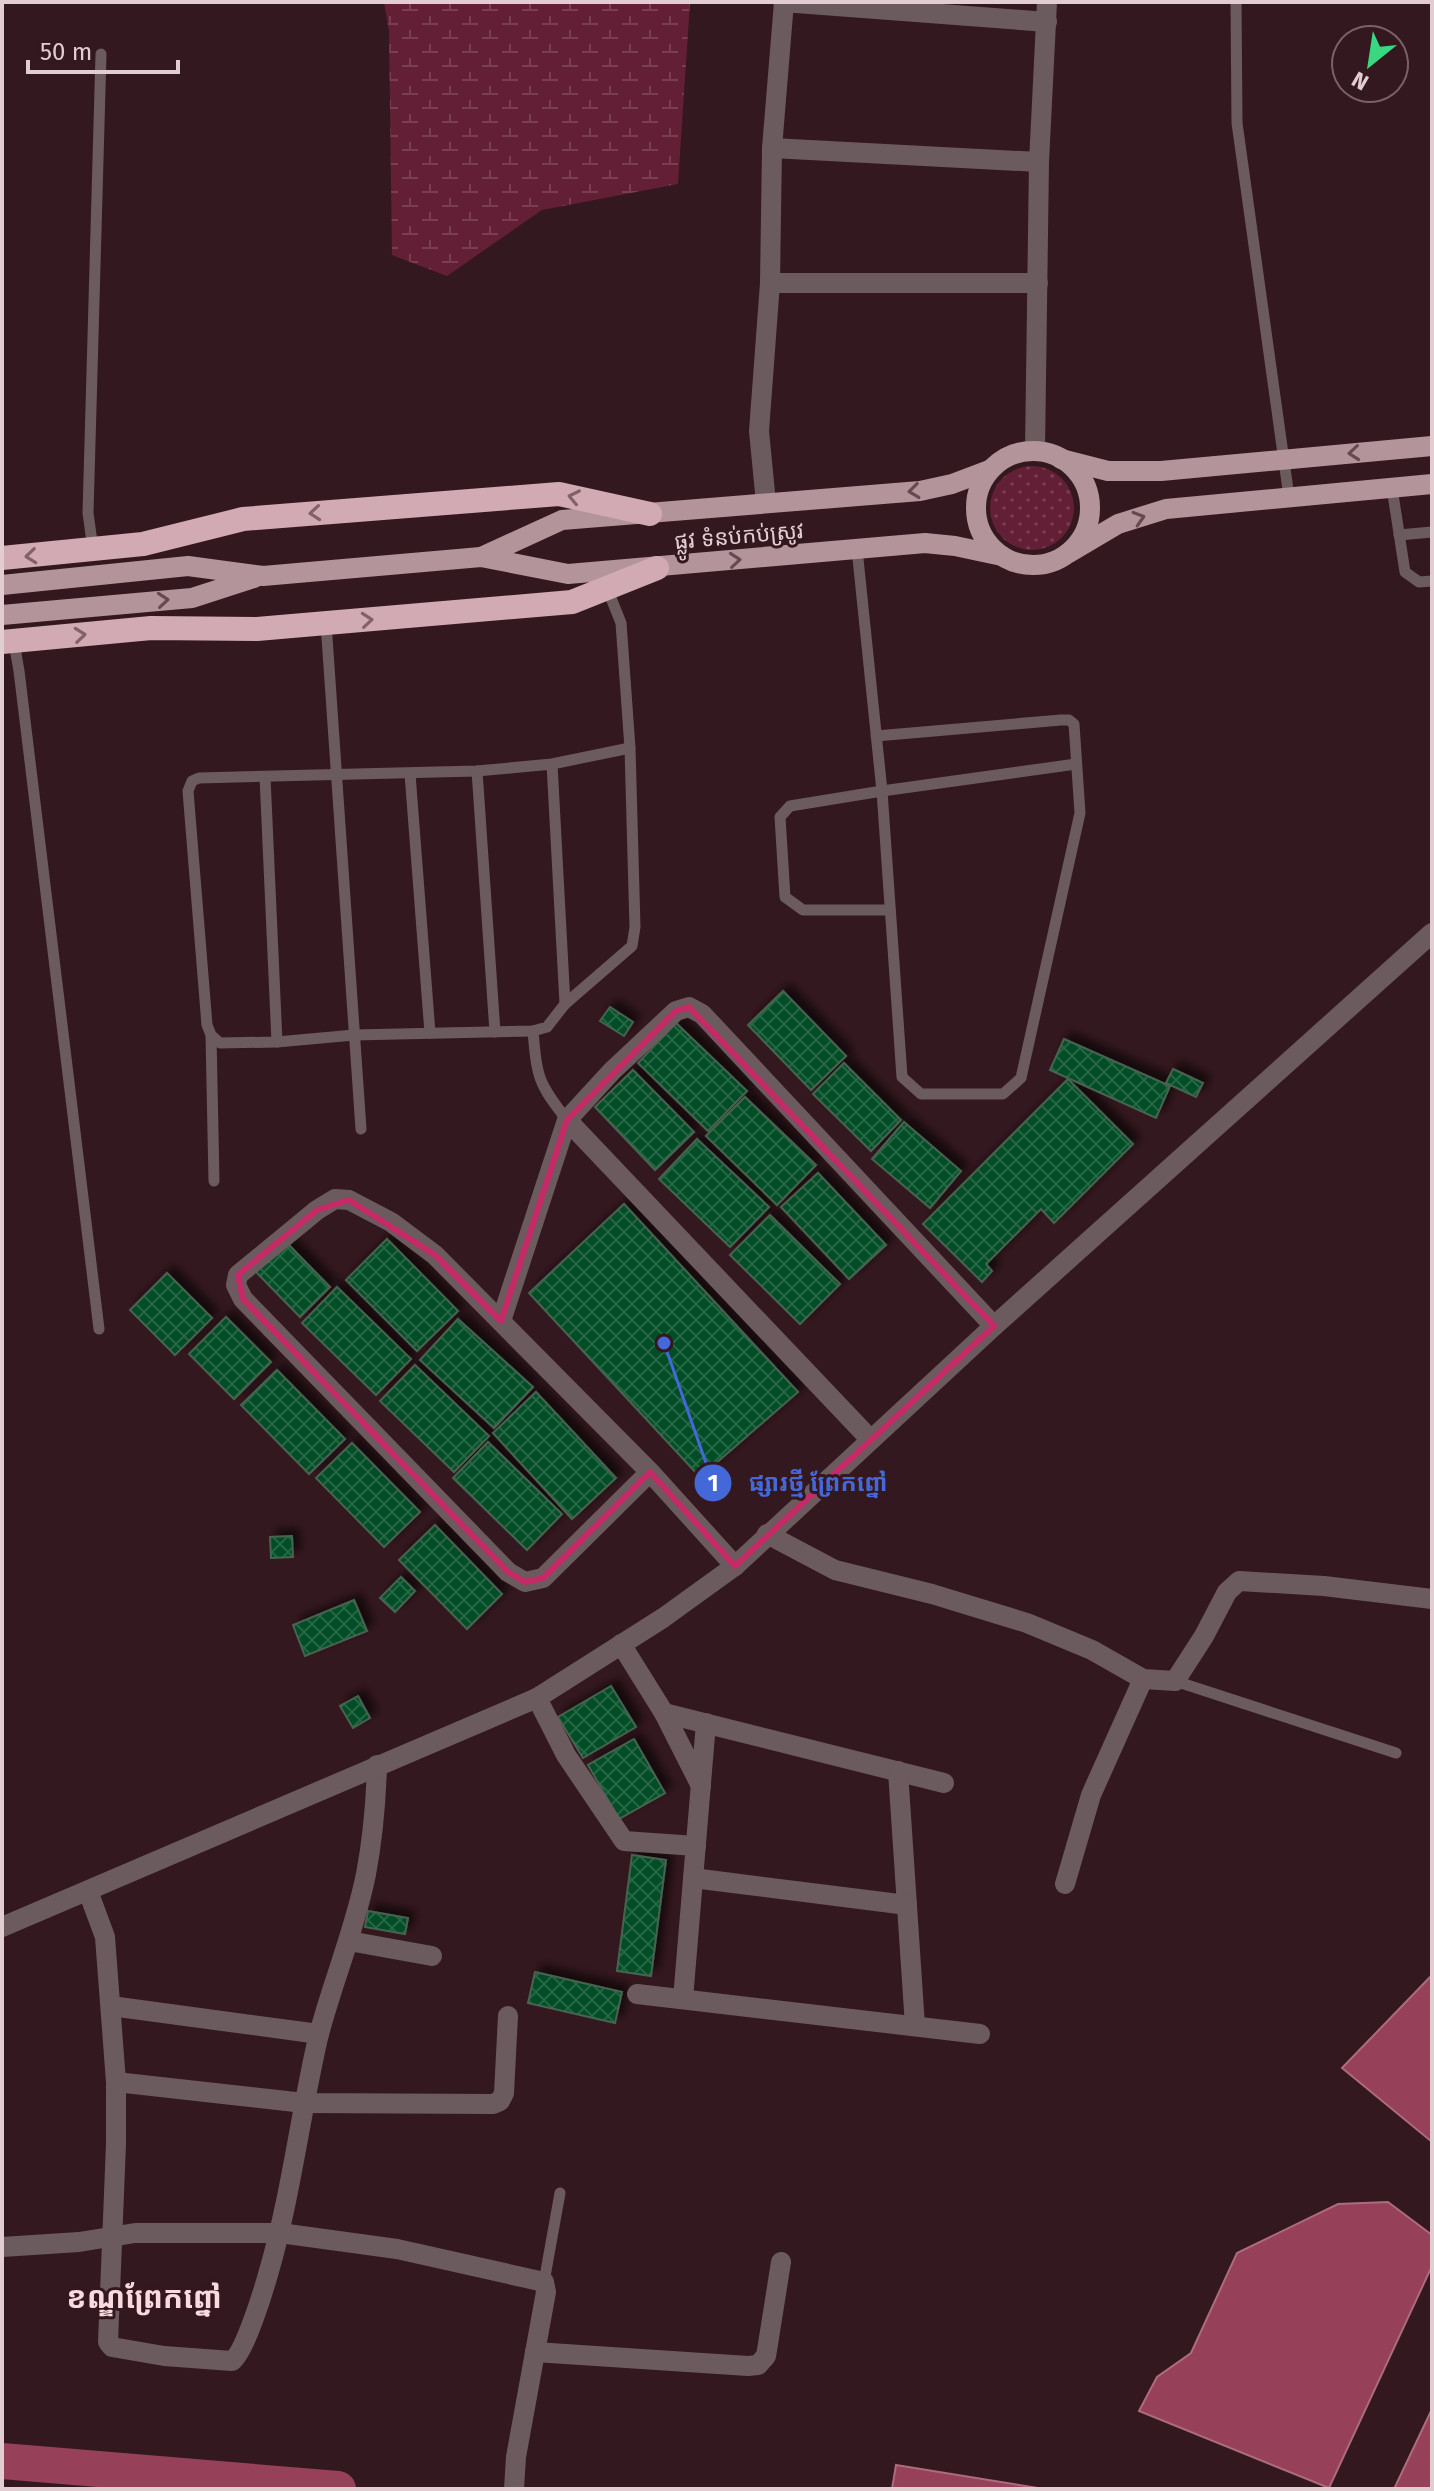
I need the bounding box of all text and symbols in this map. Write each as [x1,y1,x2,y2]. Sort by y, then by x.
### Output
scale bar [28,24,178,74]
north arrow [1330,24,1410,104]
text: 50 m [40,38,92,66]
text: N [1347,66,1373,96]
one-way arrow [1347,444,1360,461]
one-way arrow [907,482,921,499]
one-way arrow [568,489,581,506]
one-way arrow [308,504,321,521]
one-way arrow [1131,511,1145,527]
street label: ផ្លូវ ទំនប់កប់ស្រូវ [673,517,805,562]
one-way arrow [24,547,37,564]
one-way arrow [729,552,742,569]
one-way arrow [157,592,170,609]
one-way arrow [361,612,374,629]
one-way arrow [74,626,87,643]
callout: ផ្សារថ្មី ព្រែកព្នៅ [693,1459,904,1507]
text: ផ្សារថ្មី ព្រែកព្នៅ [749,1468,887,1499]
text: 1 [707,1469,719,1497]
district label: ខណ្ឌព្រែកព្នៅ [66,2280,222,2317]

